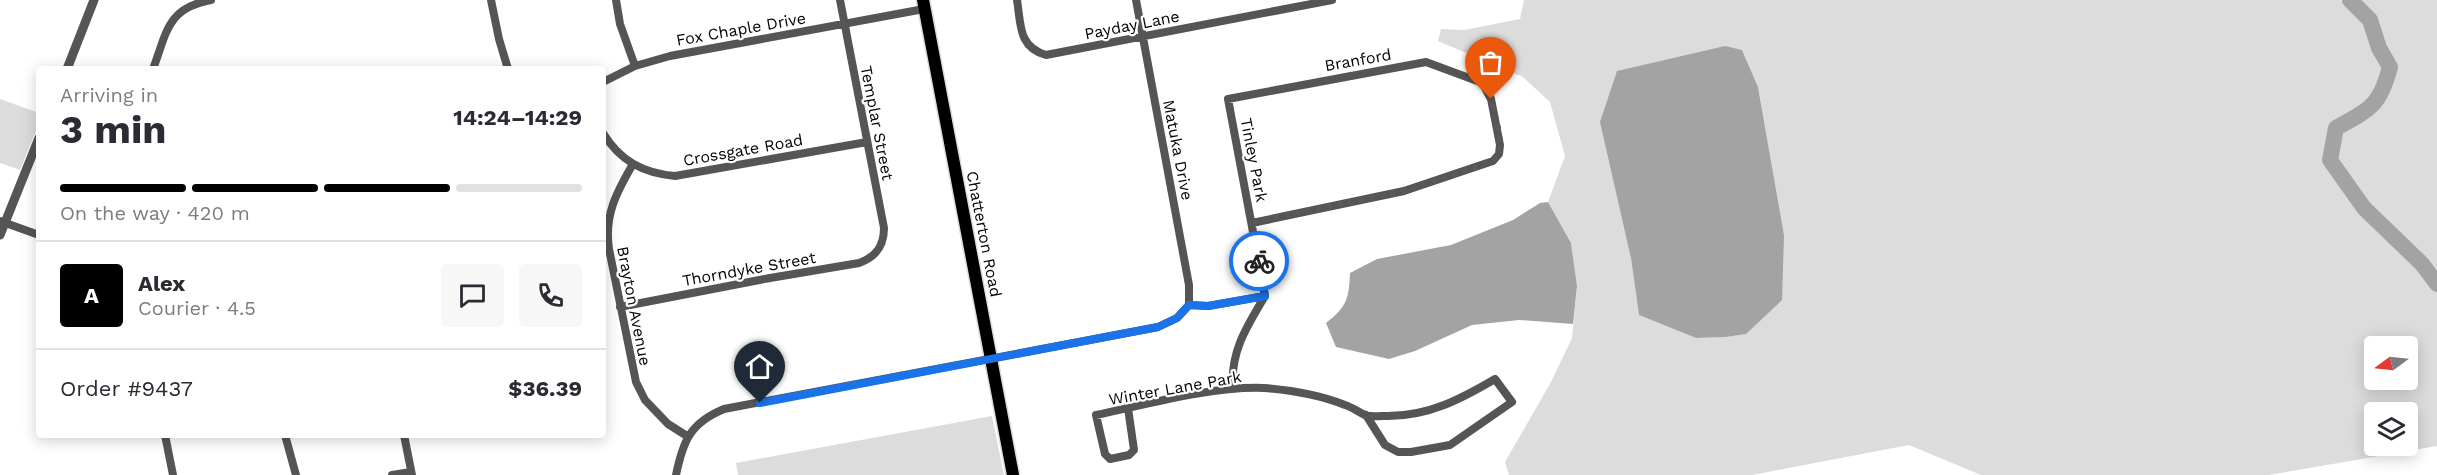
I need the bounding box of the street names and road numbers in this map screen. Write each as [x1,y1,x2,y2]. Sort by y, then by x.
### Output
street label: Payday Lane [1083,6,1181,44]
street label: Fox Chaple Drive [675,8,807,50]
street label: Branford [1323,45,1393,75]
street label: Templar Street [857,64,897,182]
street label: Matuka Drive [1159,98,1197,202]
street label: Tinley Park [1237,116,1271,204]
street label: Crossgate Road [682,130,804,170]
street label: Chatterton Road [962,169,1006,299]
street label: Brayton Avenue [613,245,655,367]
street label: Thorndyke Street [681,248,818,290]
street label: Winter Lane Park [1107,367,1243,409]

